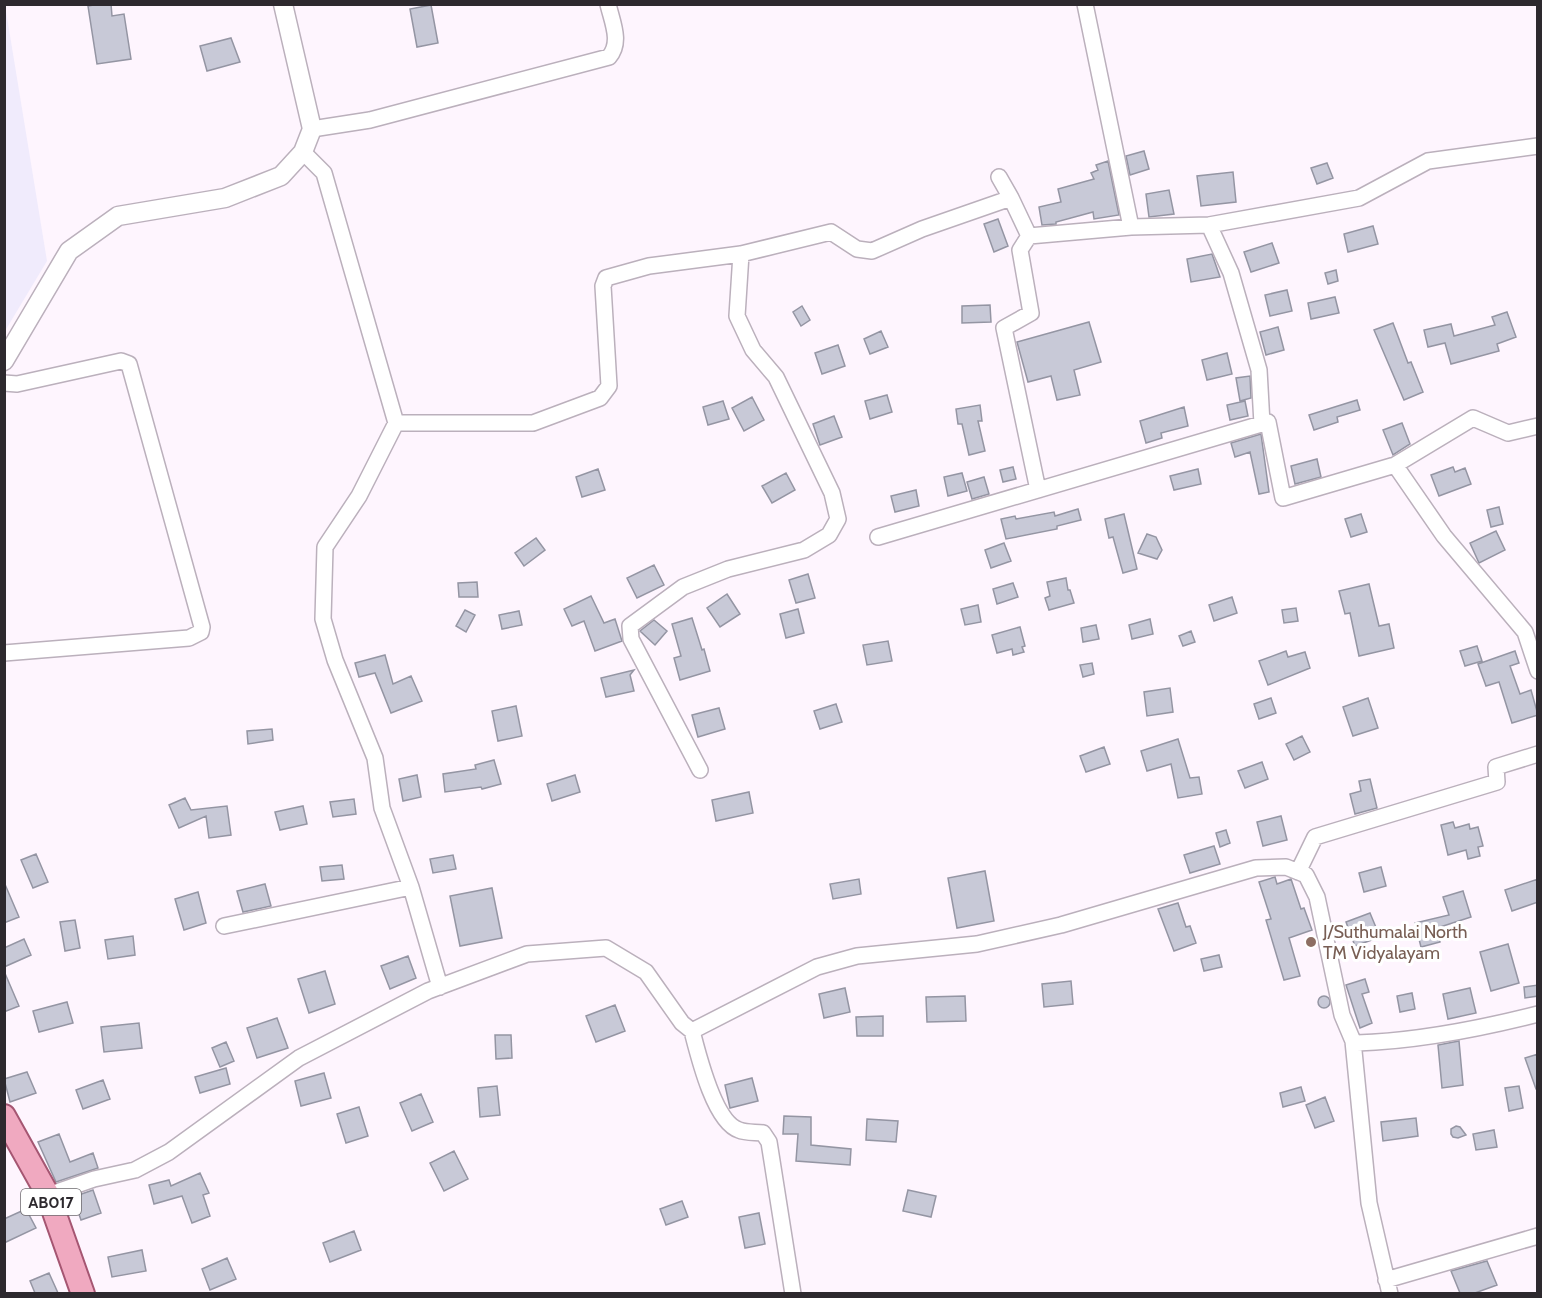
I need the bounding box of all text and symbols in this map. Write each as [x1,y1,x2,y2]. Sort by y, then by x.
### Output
place label: J/Suthumalai North TM Vidyalayam [1322,921,1468,964]
marker: J/Suthumalai North TM Vidyalayam [1304,935,1318,949]
road number: AB017 [21,1189,81,1215]

